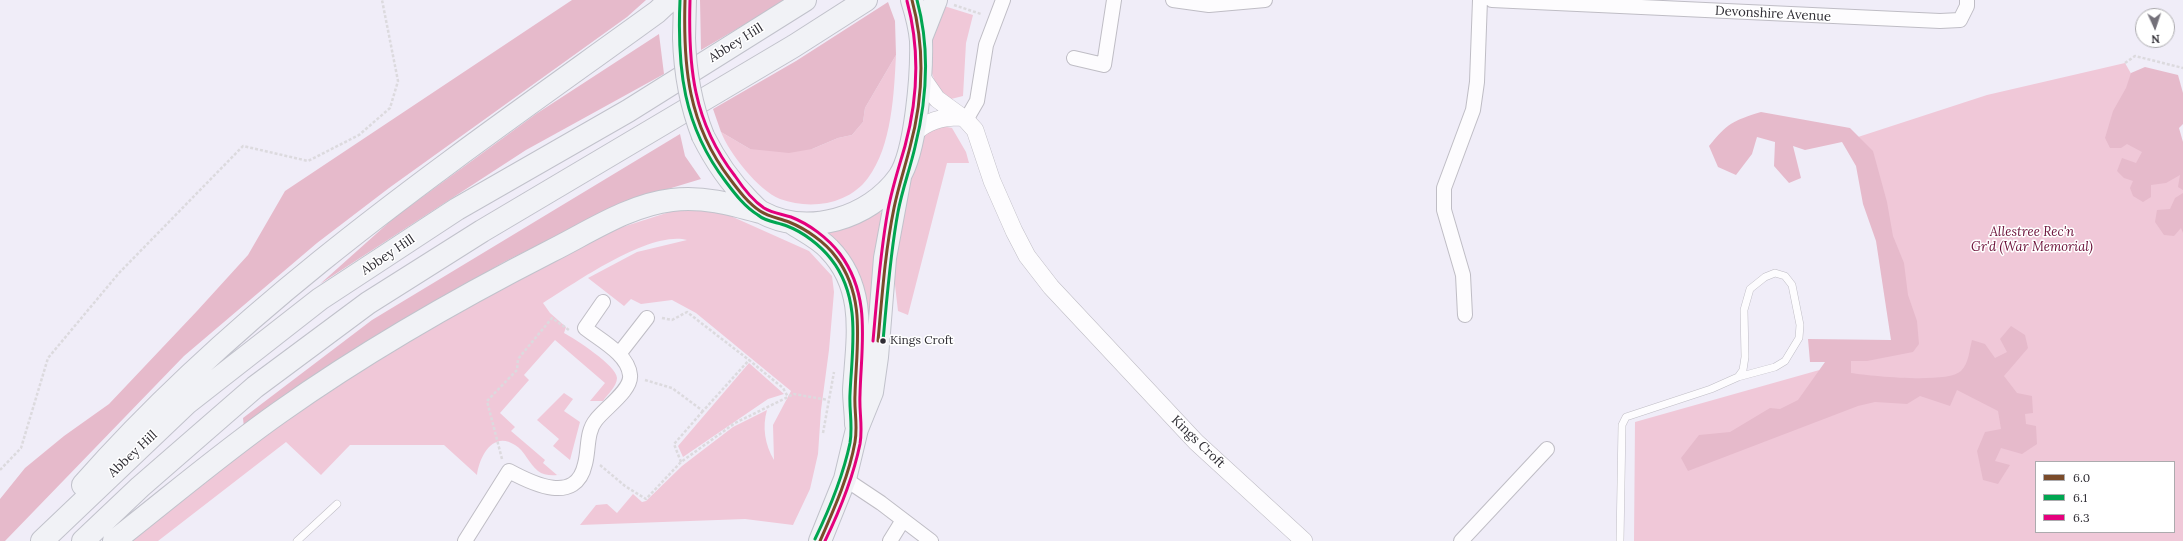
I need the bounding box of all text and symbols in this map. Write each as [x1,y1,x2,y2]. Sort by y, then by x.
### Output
street label: Devonshire Avenue [1715,3,1831,25]
north arrow [2135,8,2175,48]
street label: Abbey Hill [706,20,766,66]
text: N [2151,32,2160,46]
park label: Allestree Rec'n Gr'd (War Memorial) [1971,224,2093,255]
street label: Abbey Hill [358,231,418,279]
place label: Kings Croft [890,334,954,348]
marker: Kings Croft [878,336,888,346]
street label: Kings Croft [1168,412,1228,472]
street label: Abbey Hill [105,427,161,481]
legend [2035,461,2175,533]
text: 6.0 [2073,470,2090,485]
text: 6.1 [2073,490,2087,505]
text: 6.3 [2073,510,2090,525]

